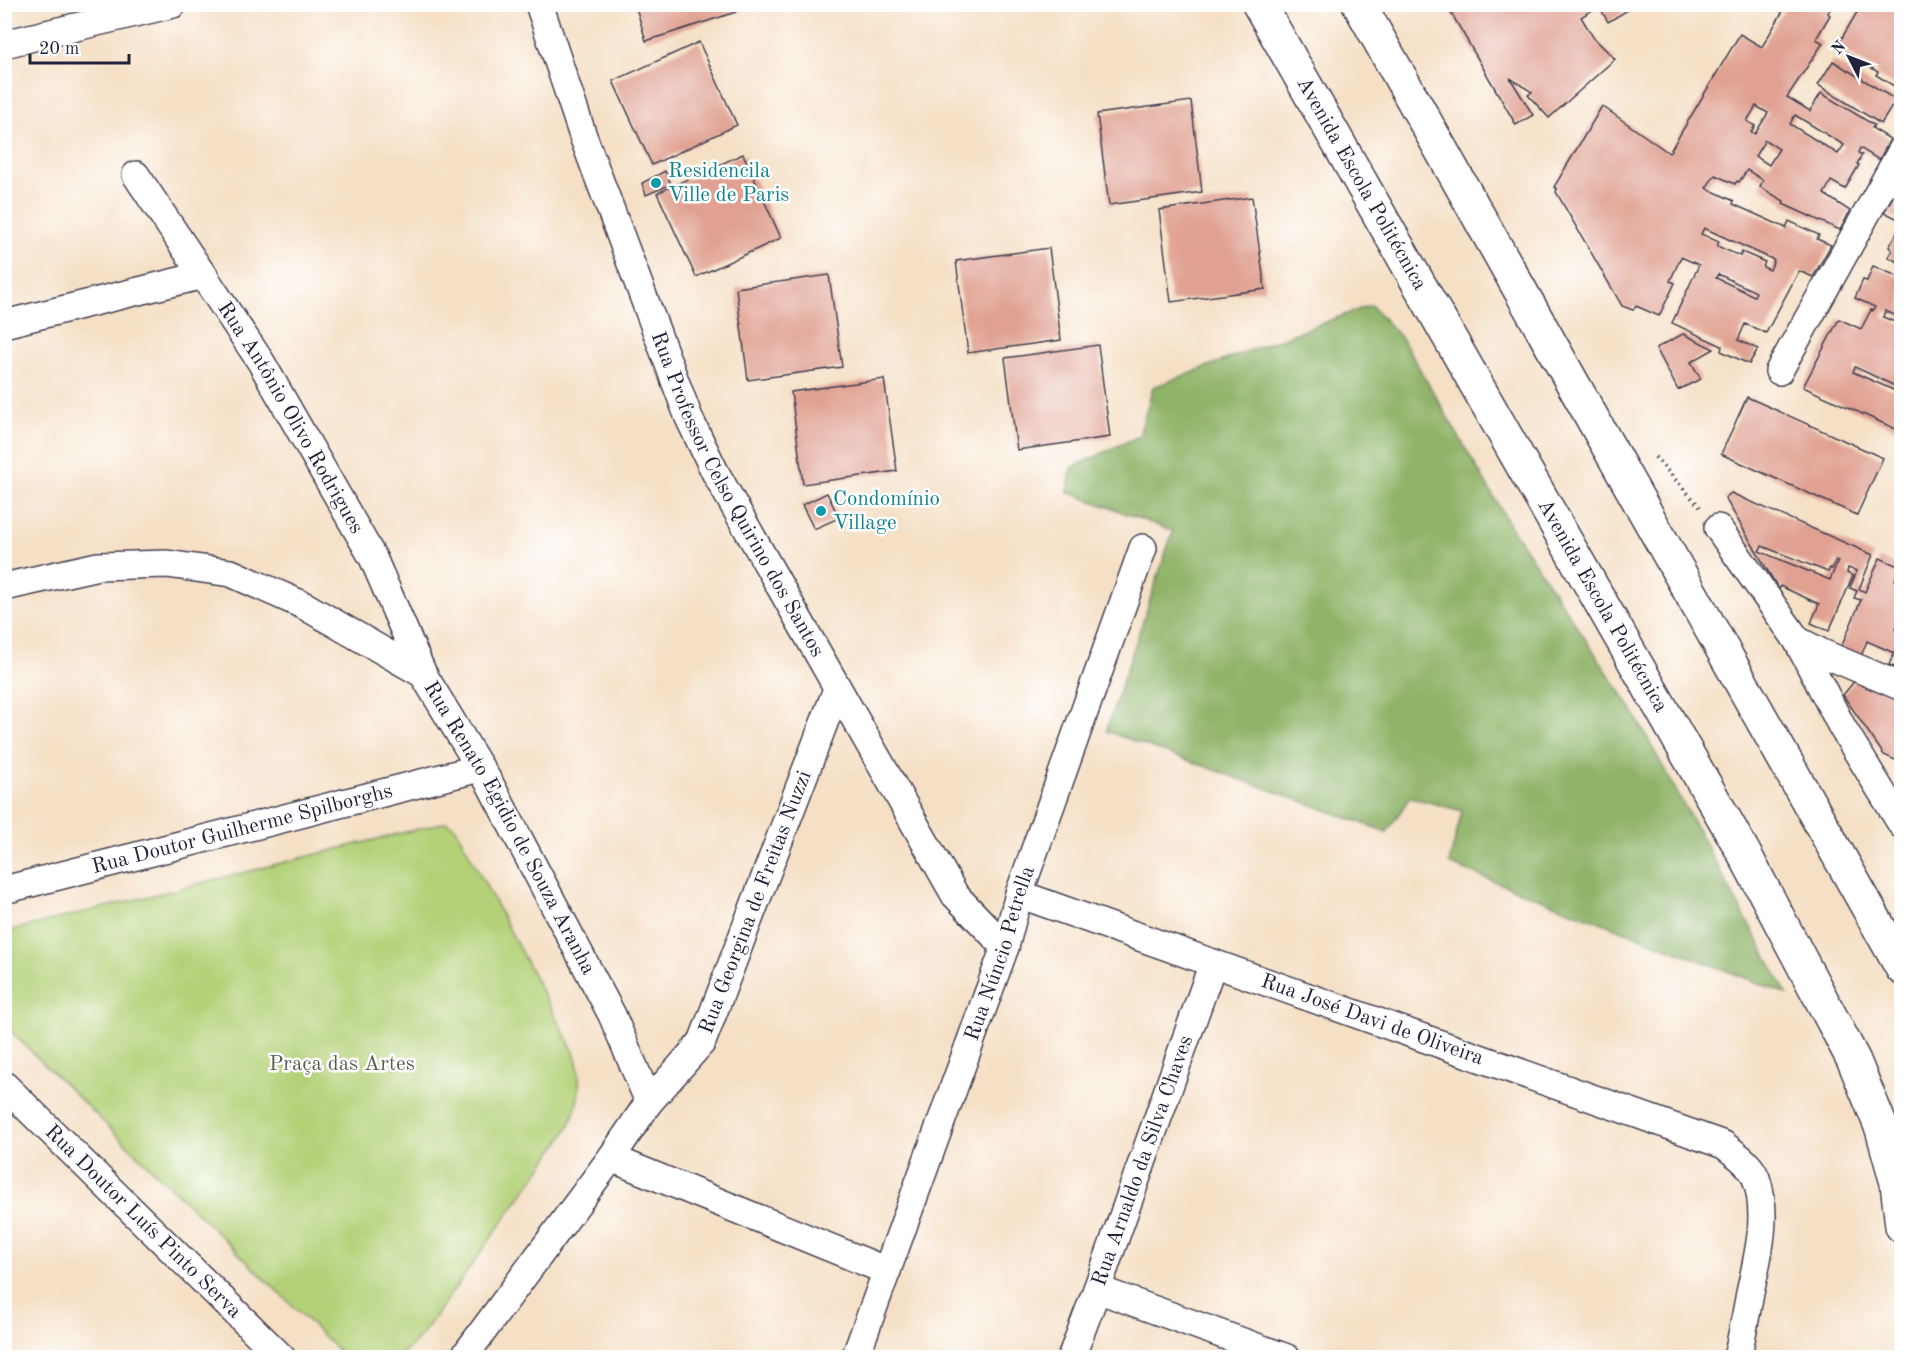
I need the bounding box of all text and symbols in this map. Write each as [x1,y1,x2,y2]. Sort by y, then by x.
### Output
scale bar [30,27,129,65]
north arrow [1819,27,1879,87]
text: N [1829,38,1850,58]
text: 20 m [39,40,79,58]
street label: Avenida Escola Politécnica [1293,74,1431,294]
place label: Residencila Ville de Paris [668,161,789,206]
marker: Residencila Ville de Paris [649,176,663,190]
street label: Rua Antônio Olivo Rodrigues [214,298,367,537]
street label: Rua Professor Celso Quirino dos Santos [647,329,828,660]
place label: Condomínio Village [833,489,940,534]
street label: Avenida Escola Politécnica [1534,496,1672,716]
marker: Condomínio Village [814,504,828,518]
street label: Rua Renato Egidio de Souza Aranha [420,678,599,978]
street label: Rua Georgina de Freitas Nuzzi [696,768,815,1037]
street label: Rua Doutor Guilherme Spilborghs [90,780,395,878]
street label: Rua Núncio Petrella [961,863,1039,1043]
street label: Rua José Davi de Oliveira [1258,971,1486,1069]
street label: Rua Arnaldo da Silva Chaves [1088,1033,1197,1289]
park label: Praça das Artes [269,1054,415,1075]
street label: Rua Doutor Luís Pinto Serva [41,1121,245,1322]

